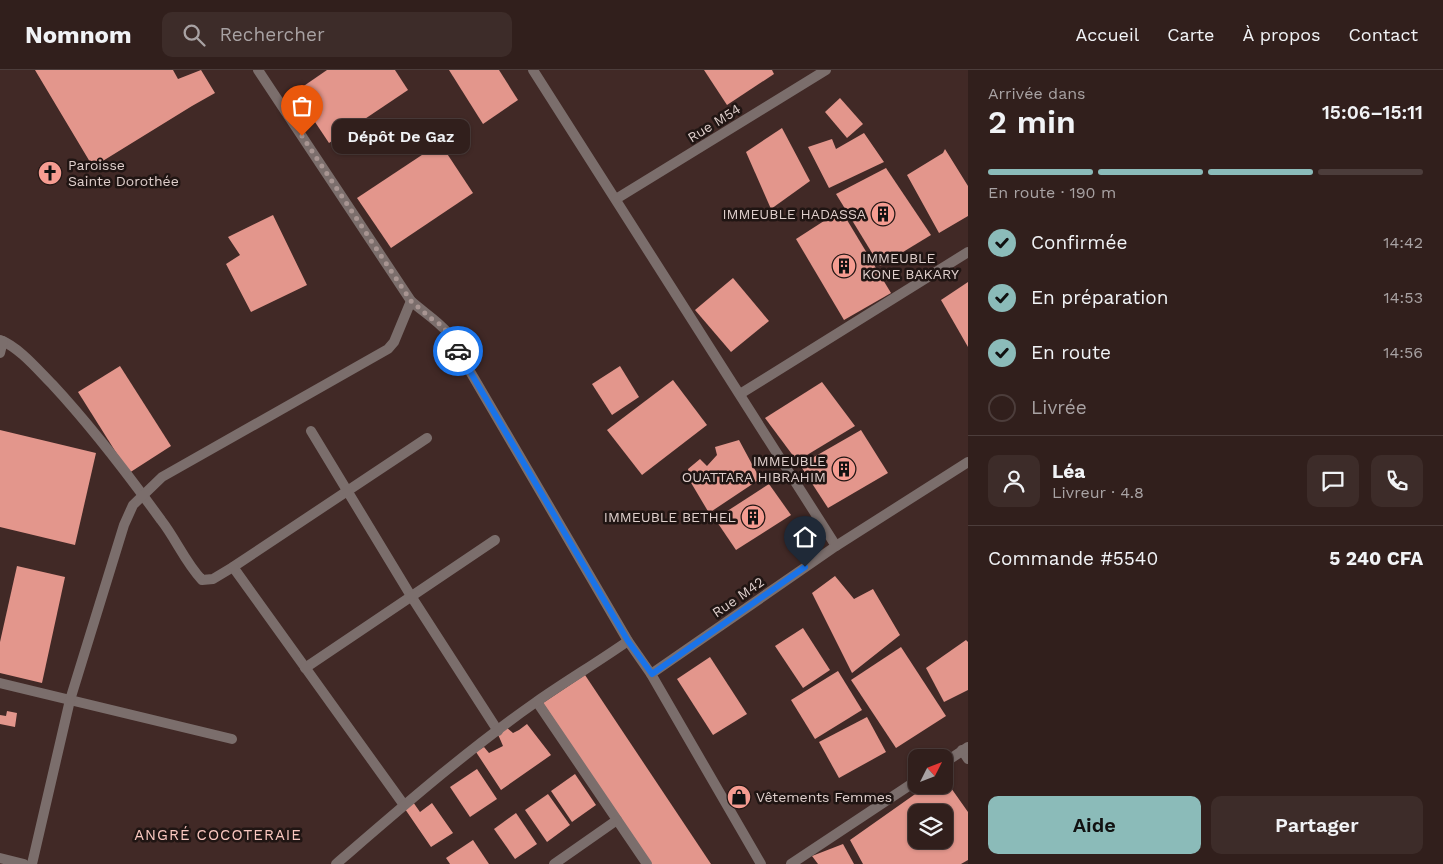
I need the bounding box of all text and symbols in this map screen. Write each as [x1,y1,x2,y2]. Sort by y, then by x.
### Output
search box [162,12,512,57]
text: Nomnom [25,21,132,49]
icon: search [180,21,208,49]
text: Rechercher [220,23,325,46]
text: Accueil [1076,24,1139,45]
text: Carte [1167,24,1214,45]
text: À propos [1242,24,1320,45]
text: Contact [1348,24,1418,45]
text: Arrivée dans [988,84,1086,103]
pin [281,85,323,136]
icon: bag [288,92,316,120]
street label: Rue M54 [685,101,743,145]
text: 15:06–15:11 [1322,101,1423,124]
text: 2 min [988,103,1076,141]
callout: Dépôt De Gaz [332,118,470,154]
text: Dépôt De Gaz [348,127,454,146]
place label: Paroisse Sainte Dorothée [68,157,179,189]
church icon: Paroisse Sainte Dorothée [37,160,63,186]
text: En route · 190 m [988,183,1116,202]
building icon: IMMEUBLE HADASSA [870,201,896,227]
place label: IMMEUBLE HADASSA [722,206,866,222]
icon: check [988,229,1016,257]
text: Confirmée [1031,231,1127,254]
text: 14:42 [1383,233,1423,252]
place label: IMMEUBLE KONE BAKARY [862,250,959,282]
building icon: IMMEUBLE KONE BAKARY [831,253,857,279]
icon: check [988,284,1016,312]
text: En préparation [1031,286,1168,309]
text: 14:53 [1384,288,1423,307]
courier [433,326,483,376]
icon: car [444,337,472,365]
icon: check [988,339,1016,367]
text: En route [1031,341,1111,364]
text: 14:56 [1383,343,1423,362]
text: Livrée [1031,396,1087,419]
place label: IMMEUBLE OUATTARA HIBRAHIM [682,453,826,485]
button: person [988,455,1040,507]
button: chat [1307,455,1359,507]
button: phone [1371,455,1423,507]
building icon: IMMEUBLE OUATTARA HIBRAHIM [831,456,857,482]
text: Léa [1052,460,1085,483]
text: Livreur · 4.8 [1052,483,1144,502]
building icon: IMMEUBLE BETHEL [740,504,766,530]
place label: IMMEUBLE BETHEL [604,509,736,525]
pin [784,516,826,567]
icon: home [791,523,819,551]
text: Commande #5540 [988,547,1158,570]
text: 5 240 CFA [1329,547,1423,570]
street label: Rue M42 [709,573,767,621]
north arrow [908,749,952,794]
map controls [908,749,953,849]
shop icon: Vêtements Femmes [726,784,752,810]
place label: Vêtements Femmes [756,789,892,805]
button: Aide [988,796,1201,854]
button: Partager [1211,796,1423,854]
button: layers [908,804,953,849]
district label: ANGRÉ COCOTERAIE [134,826,302,844]

